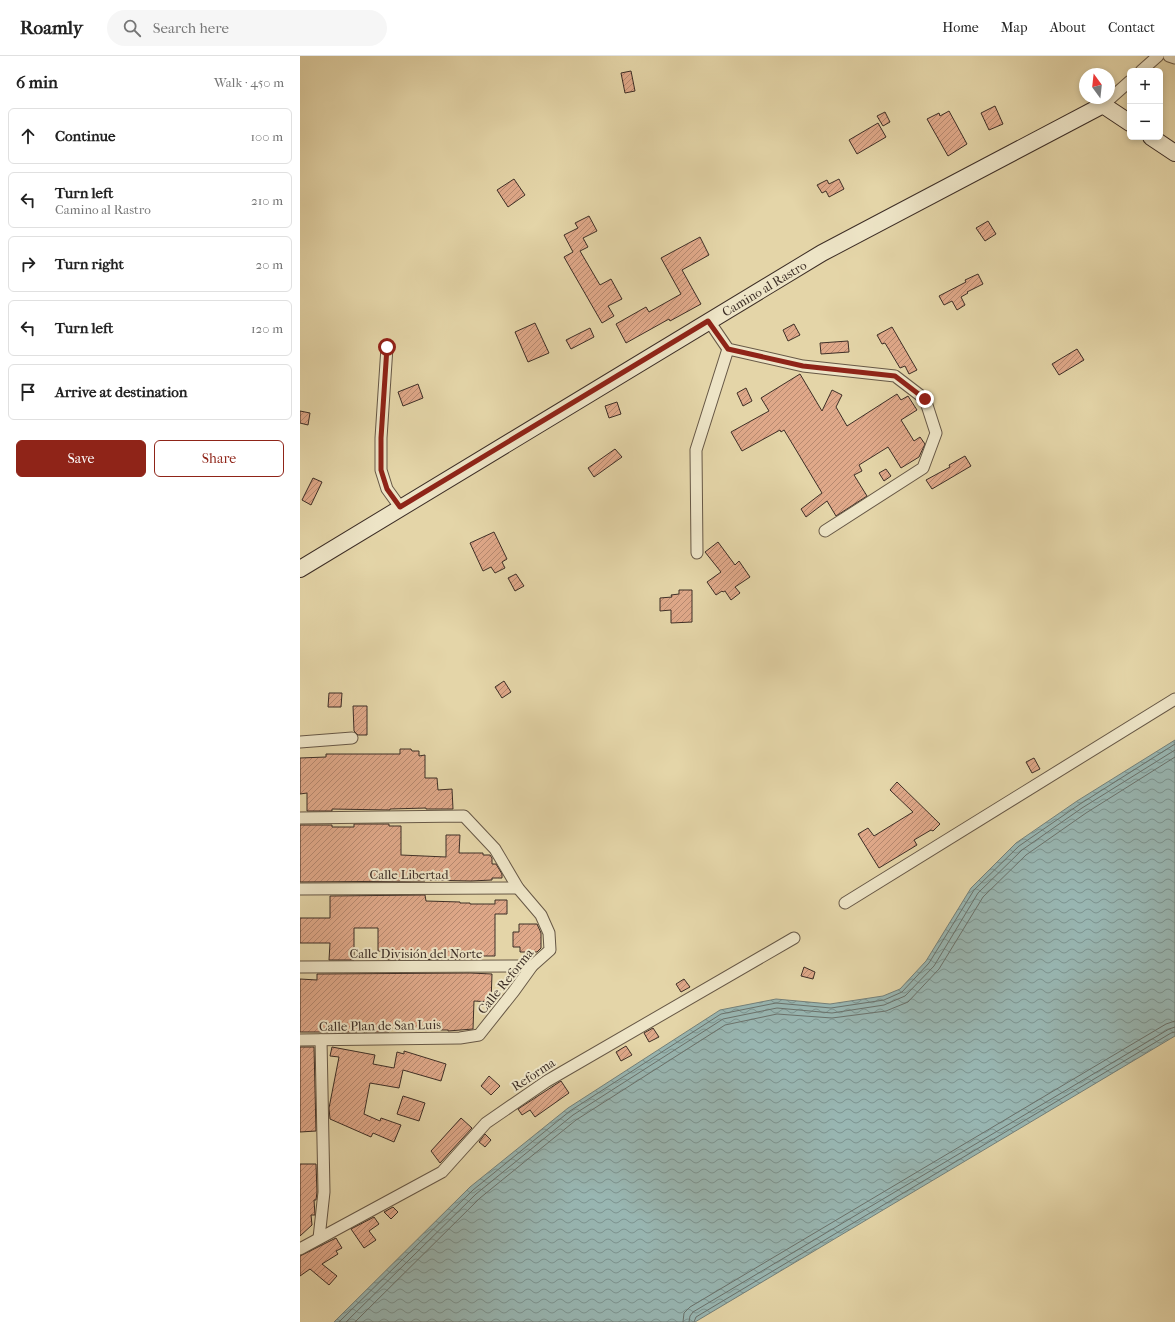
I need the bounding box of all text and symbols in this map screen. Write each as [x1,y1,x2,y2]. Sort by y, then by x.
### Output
search box [107,10,387,46]
text: Roamly [20,17,83,39]
icon: search [121,17,143,39]
text: Search here [153,19,229,37]
text: Home [942,19,979,36]
text: Map [1001,19,1028,36]
text: About [1050,19,1086,36]
text: Contact [1108,19,1155,36]
north arrow [1079,68,1115,104]
map controls [1127,68,1163,140]
button: + [1127,68,1163,104]
text: 6 min [16,72,58,92]
text: Walk · 450 m [214,75,284,90]
button: − [1127,104,1163,140]
icon: ahead [17,125,39,147]
text: Continue [55,127,115,145]
text: 100 m [250,129,283,144]
text: Turn left [55,184,113,202]
icon: left [17,189,39,211]
text: 210 m [251,193,283,208]
text: Camino al Rastro [55,202,151,217]
icon: right [17,253,39,275]
text: Turn right [55,255,124,273]
text: 20 m [256,257,283,272]
street label: Camino al Rastro [719,257,810,320]
icon: left [17,317,39,339]
text: Turn left [55,319,113,337]
text: 120 m [251,321,283,336]
route start [378,338,396,356]
icon: arrive [17,381,39,403]
text: Arrive at destination [55,383,187,401]
route end [916,390,934,408]
button: Save [16,440,146,477]
button: Share [154,440,284,477]
street label: Calle Libertad [369,867,450,882]
street label: Calle Reforma [474,945,537,1017]
street label: Calle División del Norte [349,946,483,961]
street label: Calle Plan de San Luis [319,1017,441,1034]
street label: Reforma [509,1054,559,1094]

